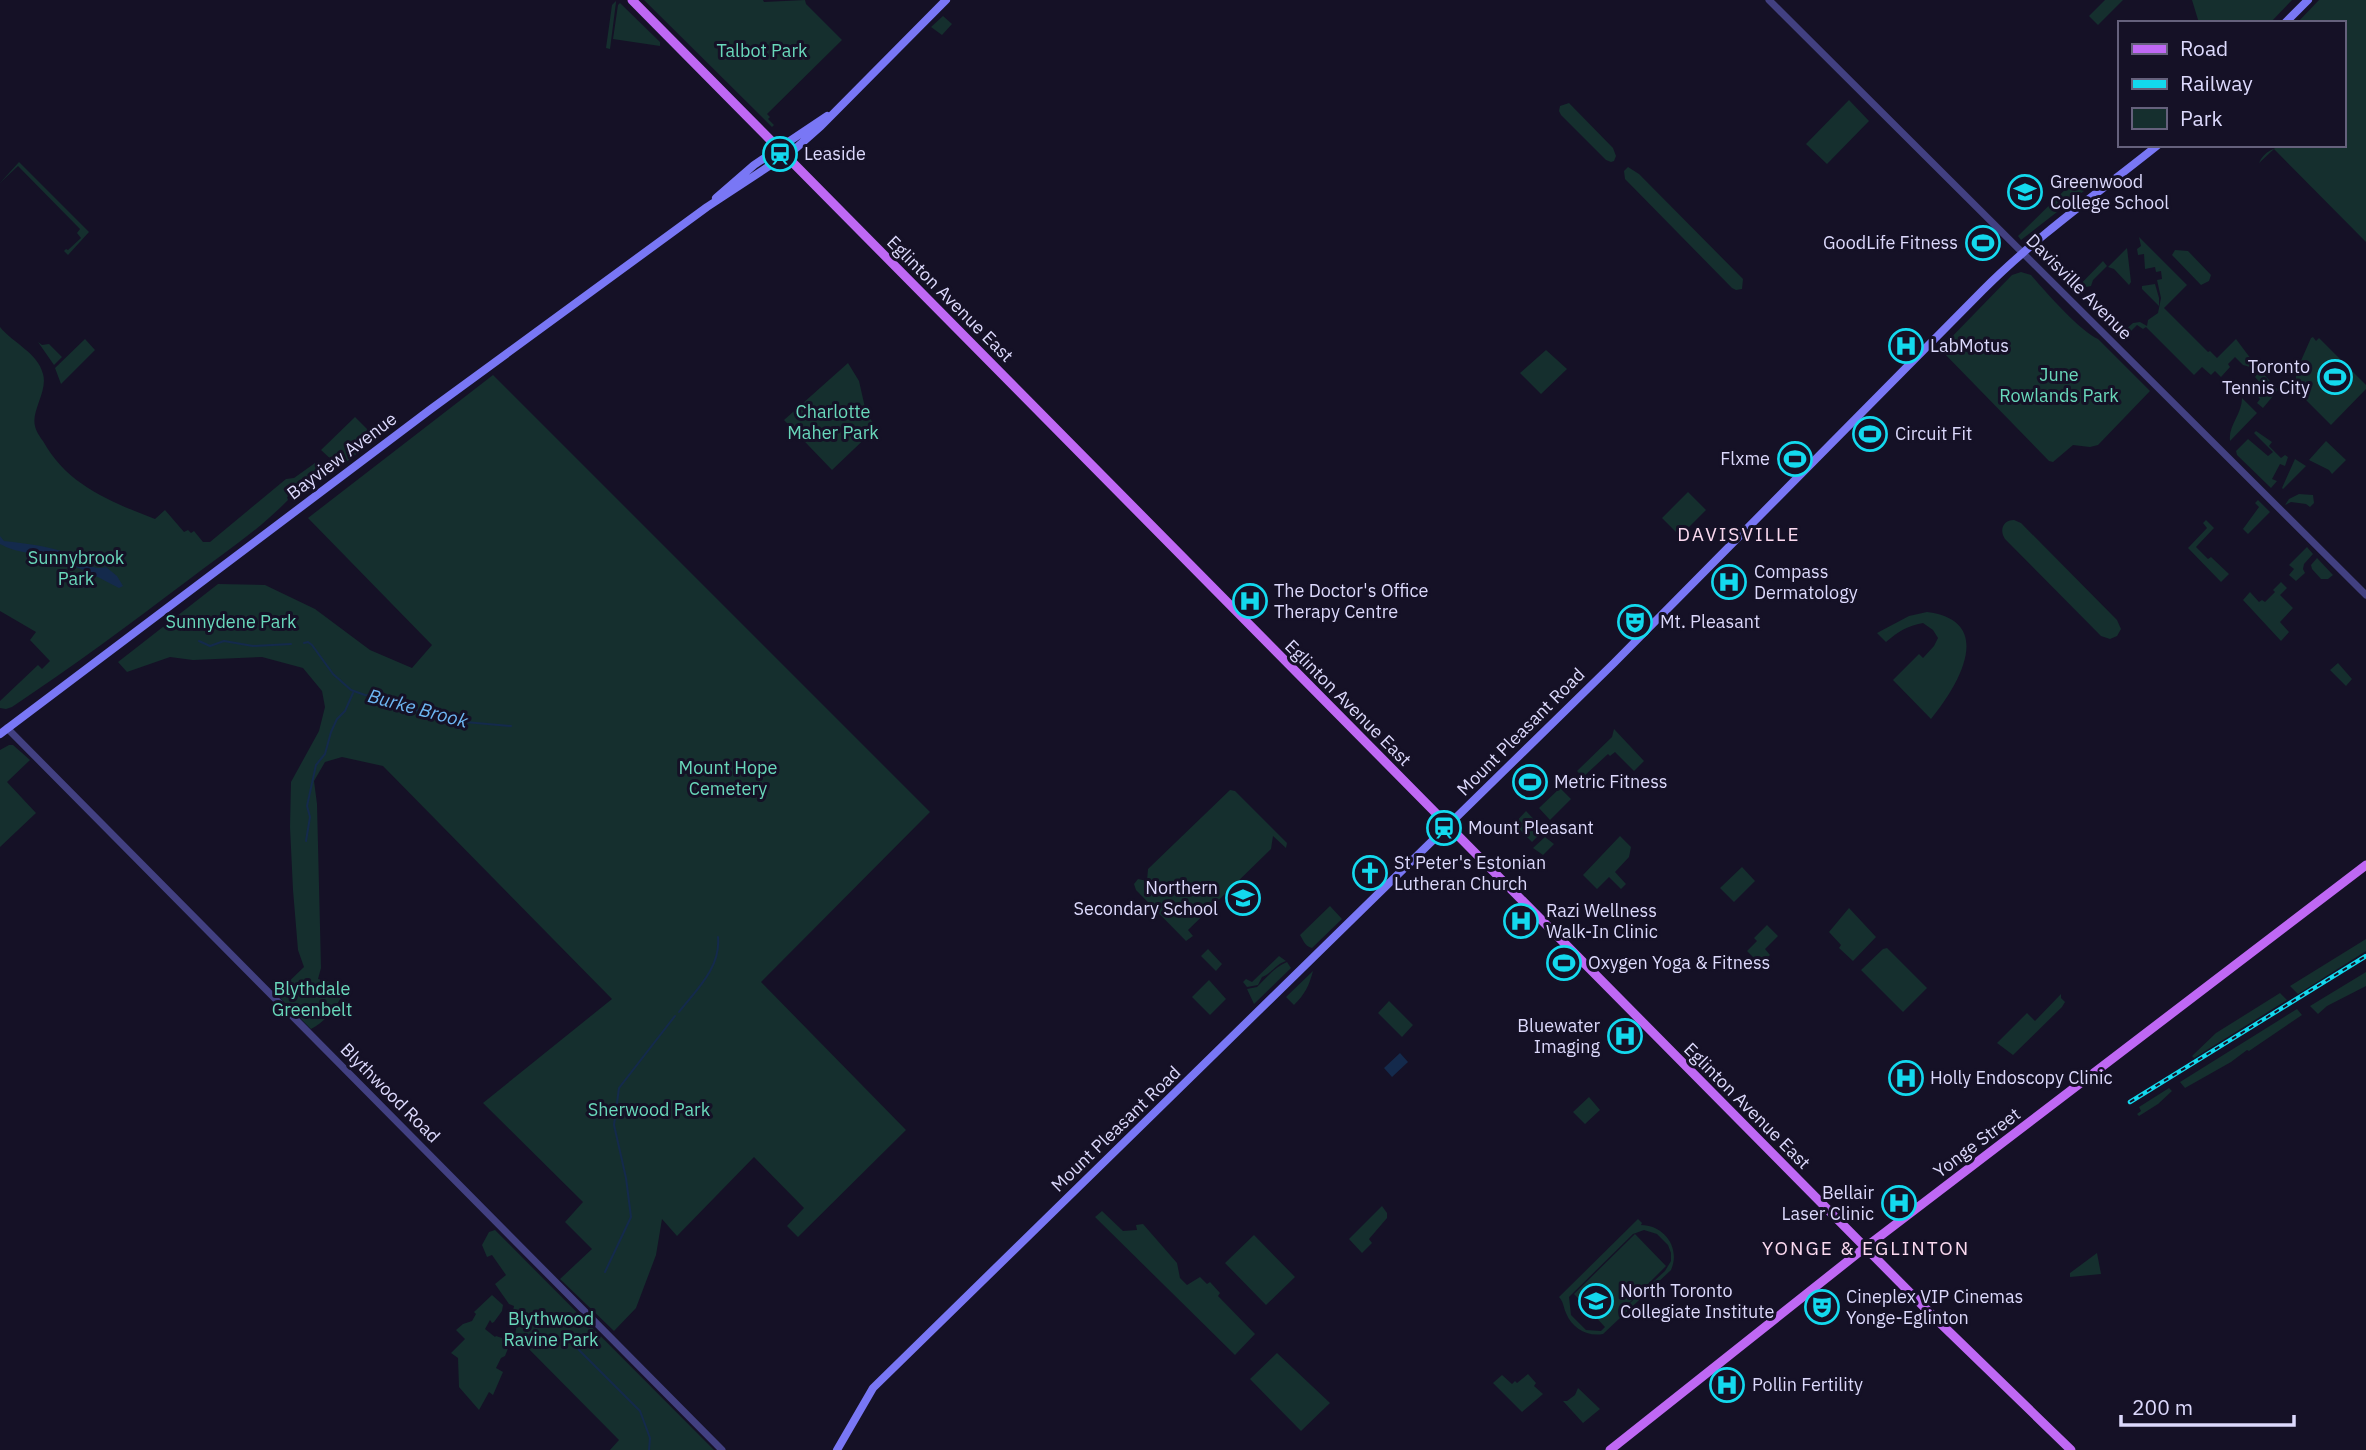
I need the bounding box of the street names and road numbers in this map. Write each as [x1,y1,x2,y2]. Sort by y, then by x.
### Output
street label: Davisville Avenue [2021,229,2137,345]
street label: Eglinton Avenue East [882,230,1019,367]
street label: Bayview Avenue [282,407,401,504]
street label: Eglinton Avenue East [1280,634,1417,771]
street label: Mount Pleasant Road [1452,663,1589,800]
street label: Eglinton Avenue East [1679,1037,1816,1174]
street label: Blythwood Road [336,1038,445,1147]
street label: Mount Pleasant Road [1046,1061,1185,1197]
street label: Yonge Street [1929,1102,2025,1183]

